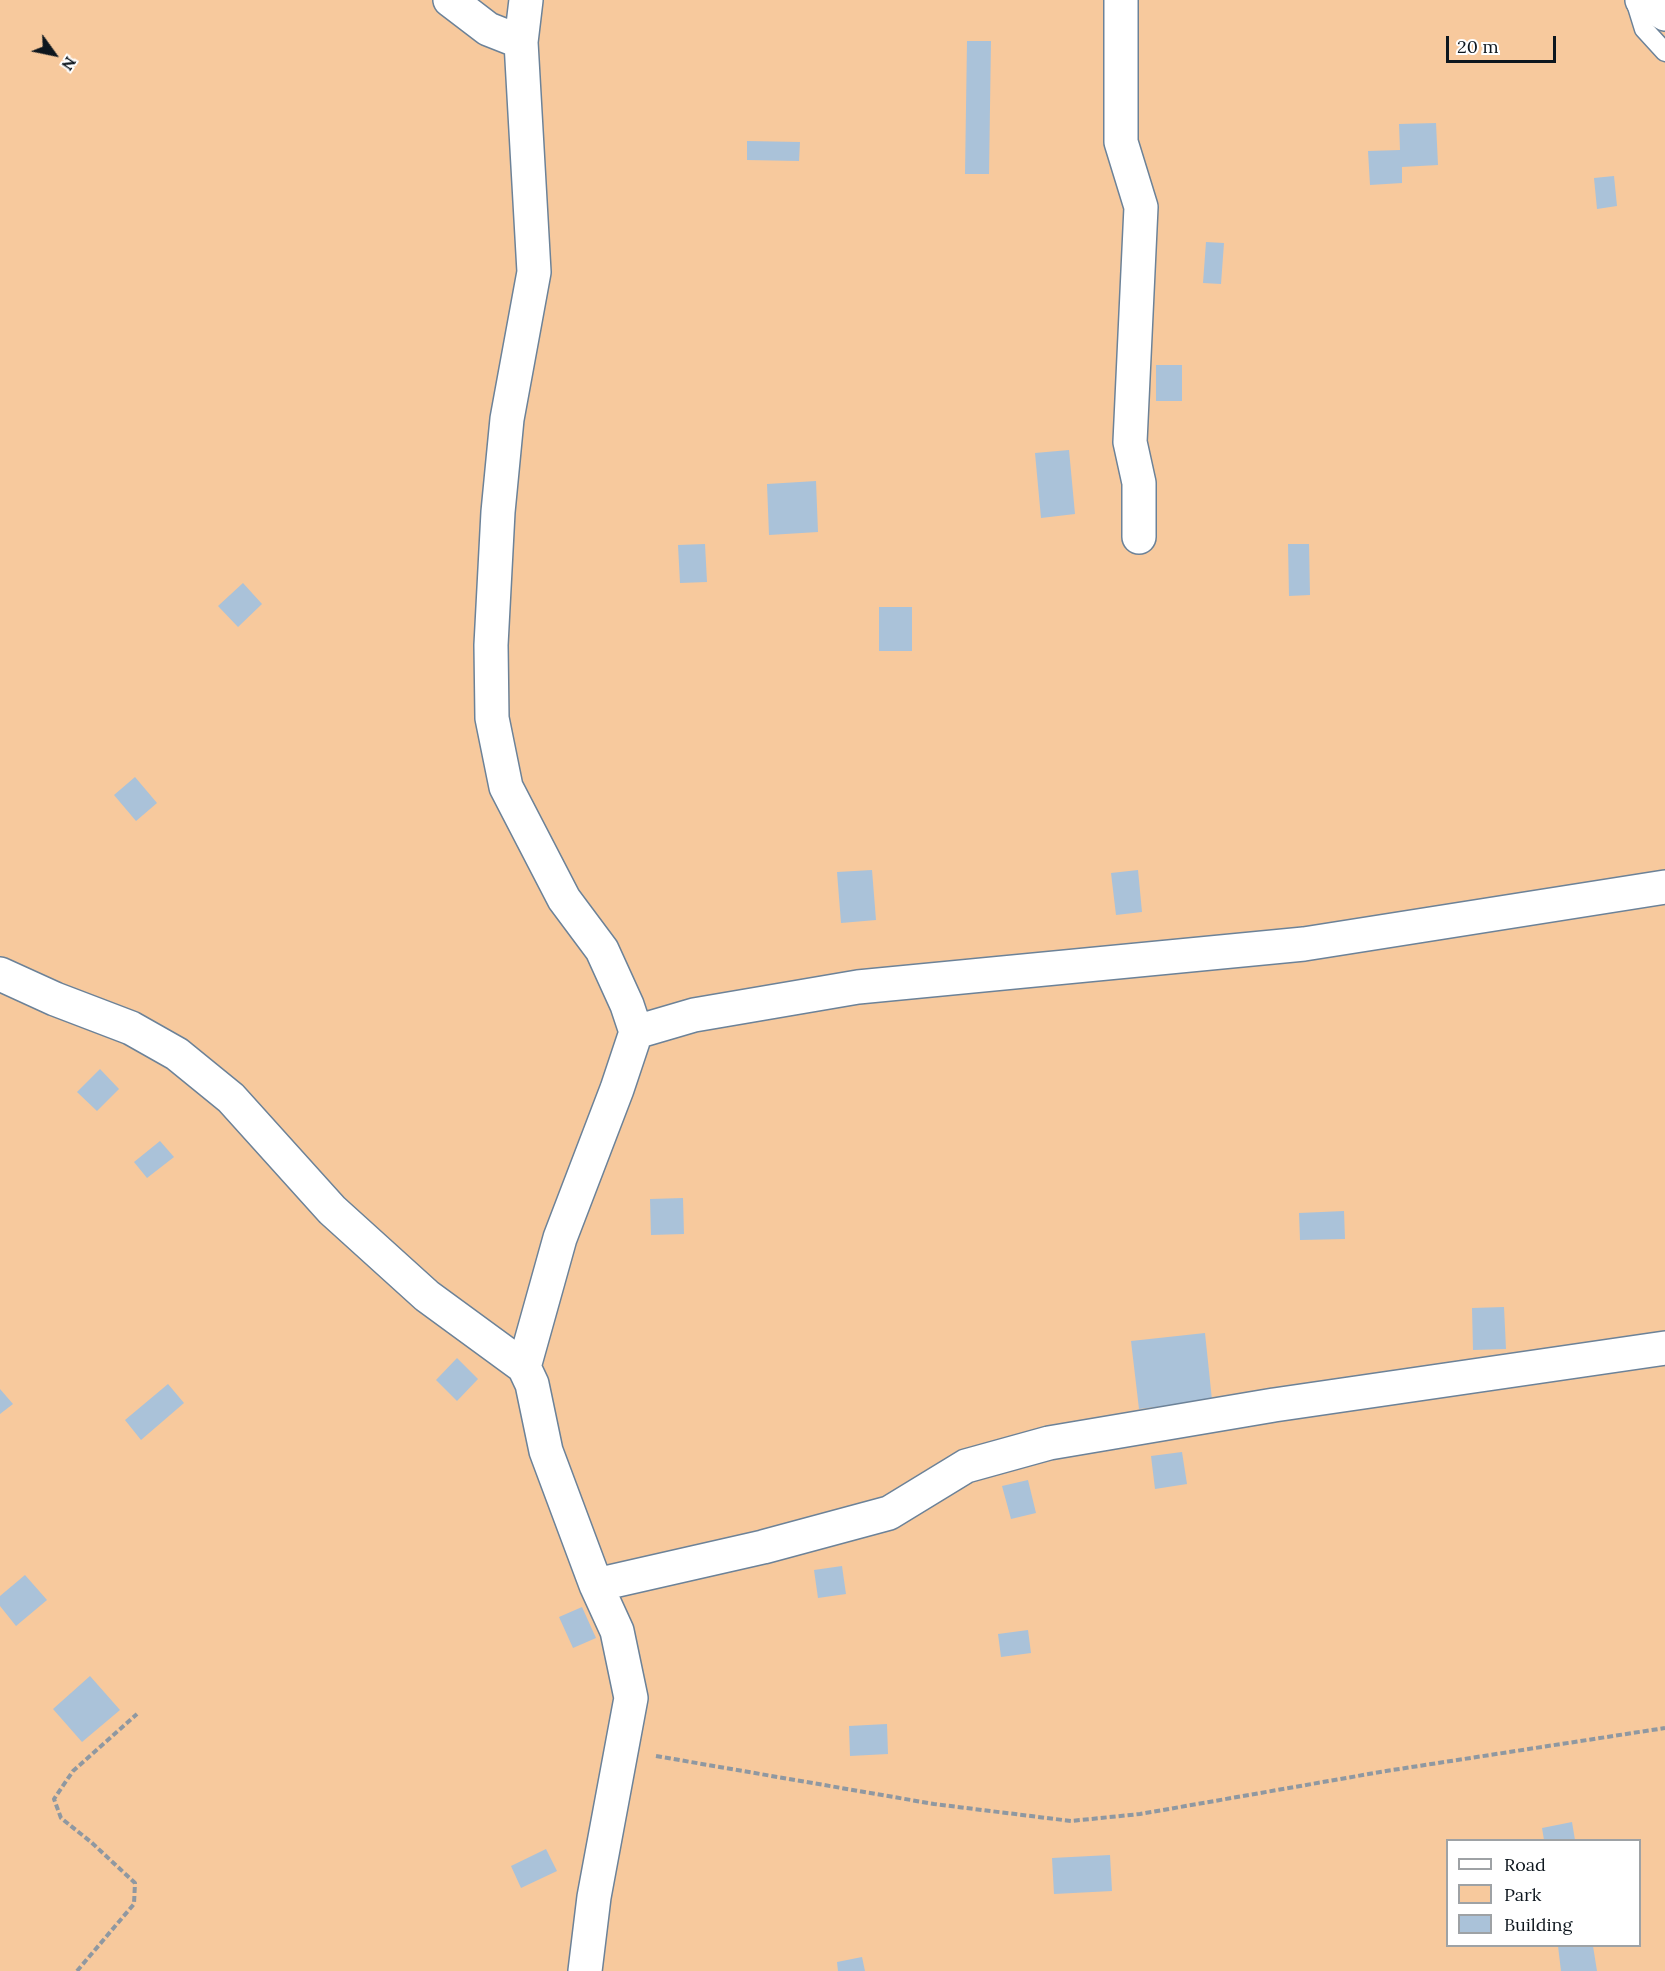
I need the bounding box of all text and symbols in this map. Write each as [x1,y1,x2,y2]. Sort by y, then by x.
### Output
north arrow [24,24,84,84]
scale bar [1449,24,1558,62]
text: 20 m [1457,35,1499,58]
text: N [57,53,81,74]
legend [1446,1839,1641,1947]
text: Road [1504,1853,1546,1876]
text: Park [1504,1883,1541,1906]
text: Building [1504,1913,1572,1936]

